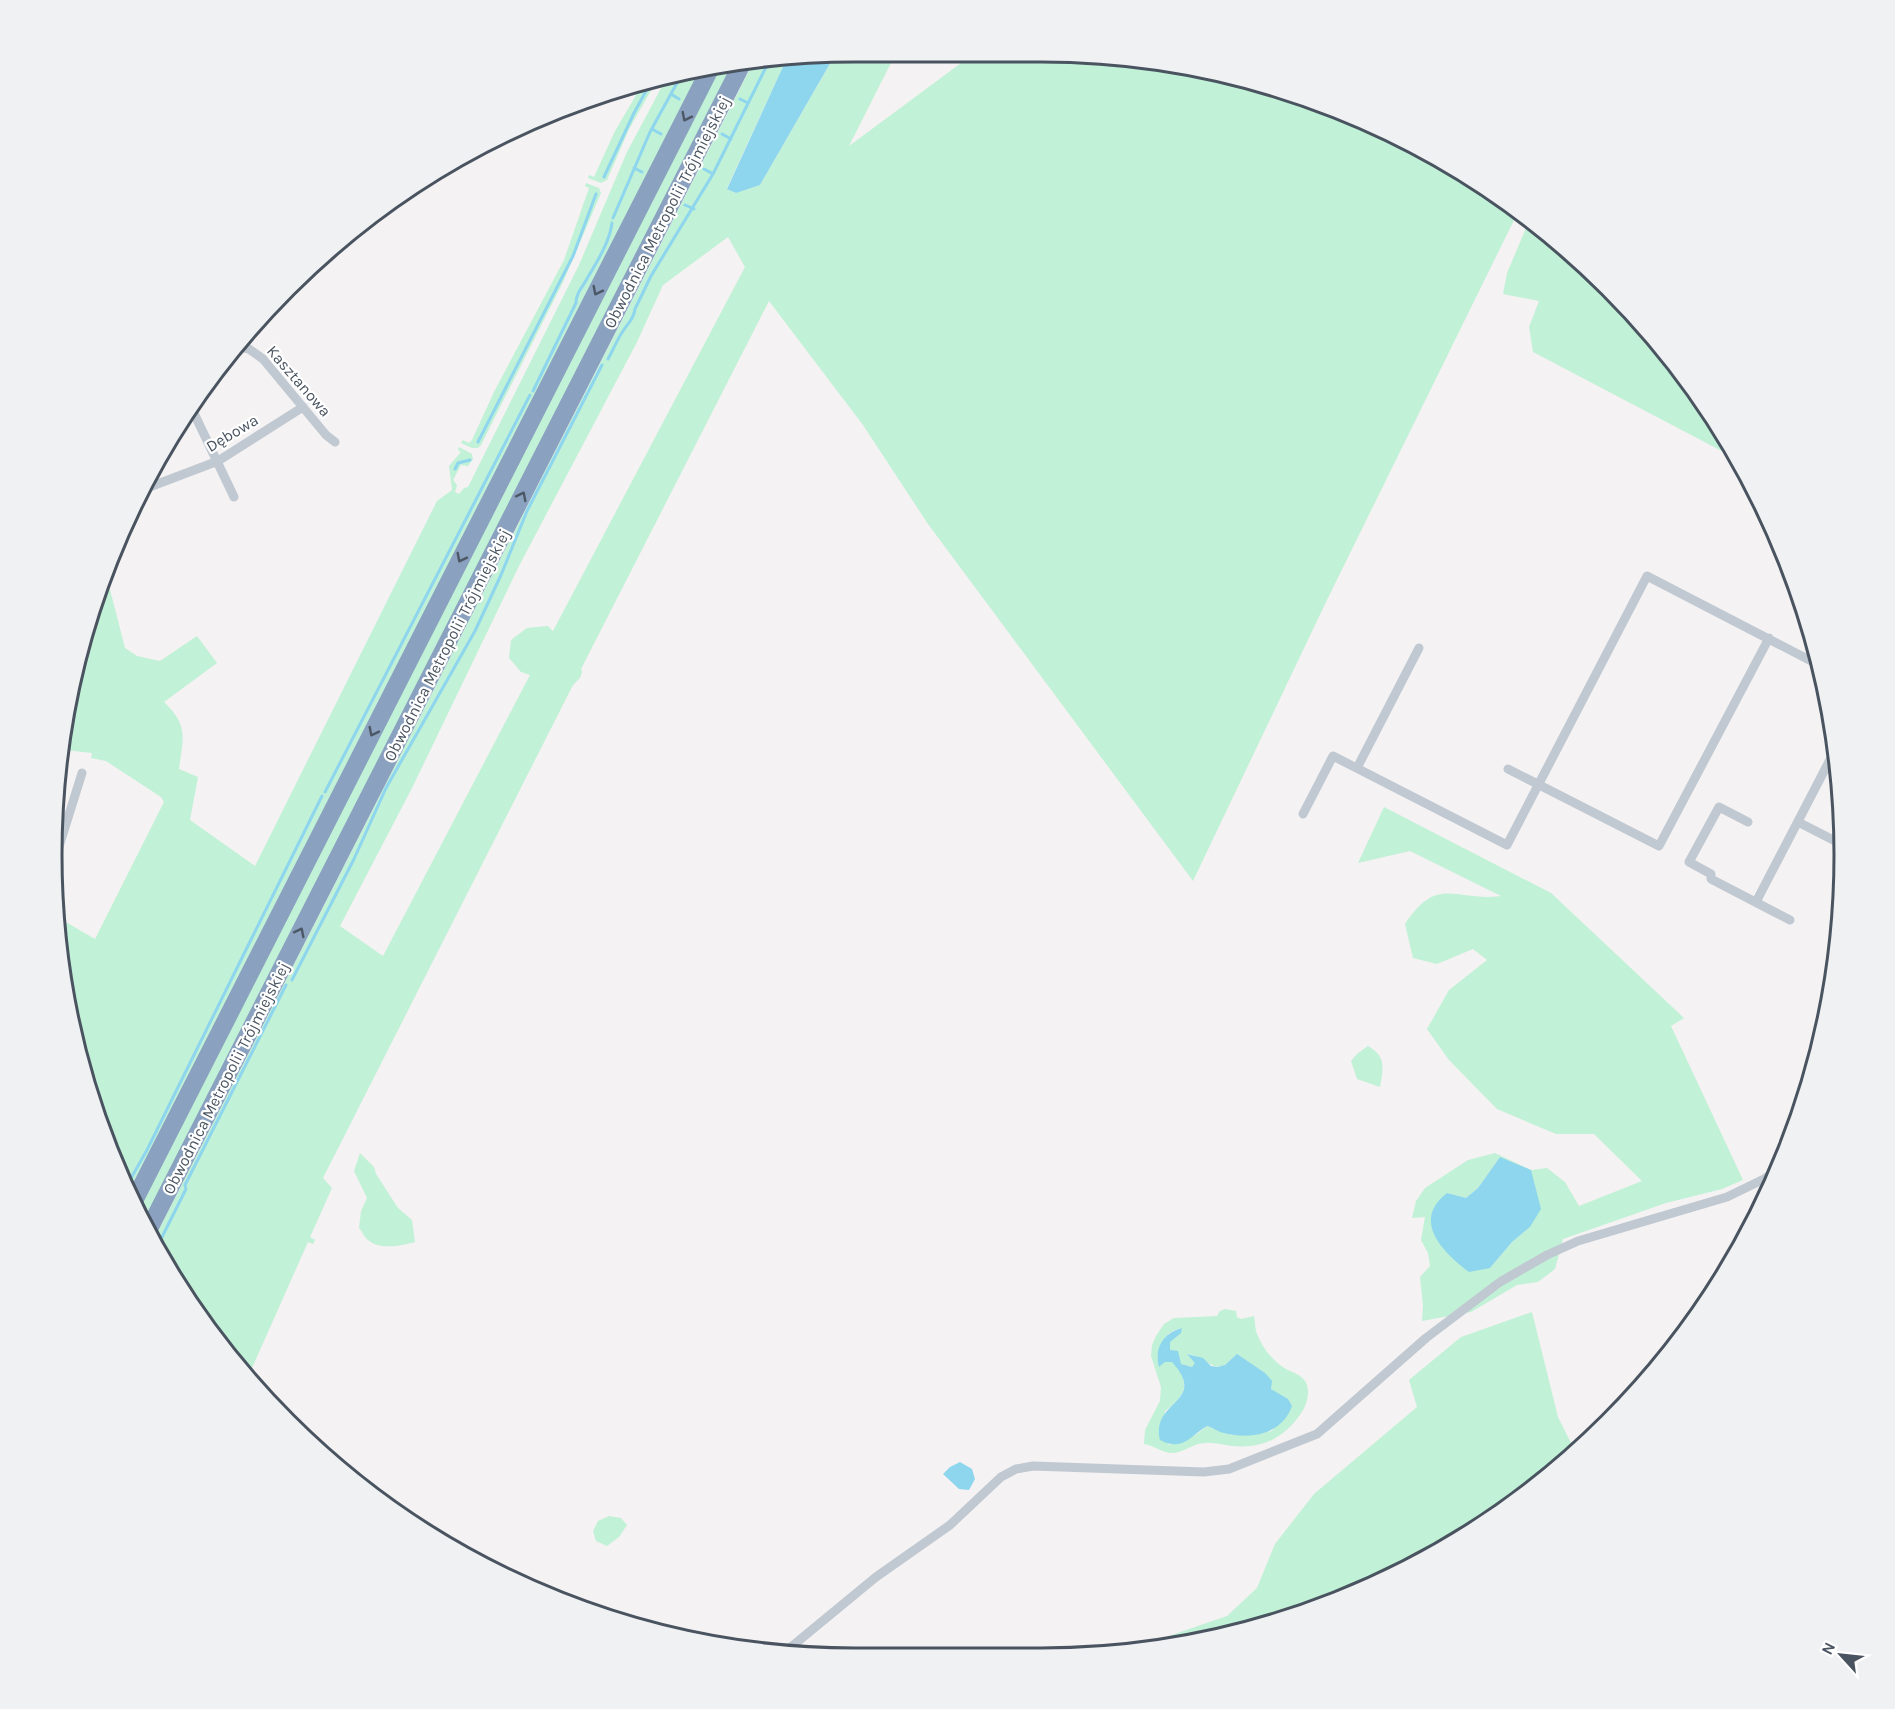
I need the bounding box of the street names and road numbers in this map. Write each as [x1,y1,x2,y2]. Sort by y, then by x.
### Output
street label: Obwodnica Metropolii Trójmiejskiej [600,93,734,331]
street label: Kasztanowa [263,342,335,420]
street label: Dębowa [203,410,261,456]
street label: Obwodnica Metropolii Trójmiejskiej [380,526,514,764]
street label: Obwodnica Metropolii Trójmiejskiej [159,959,293,1197]

